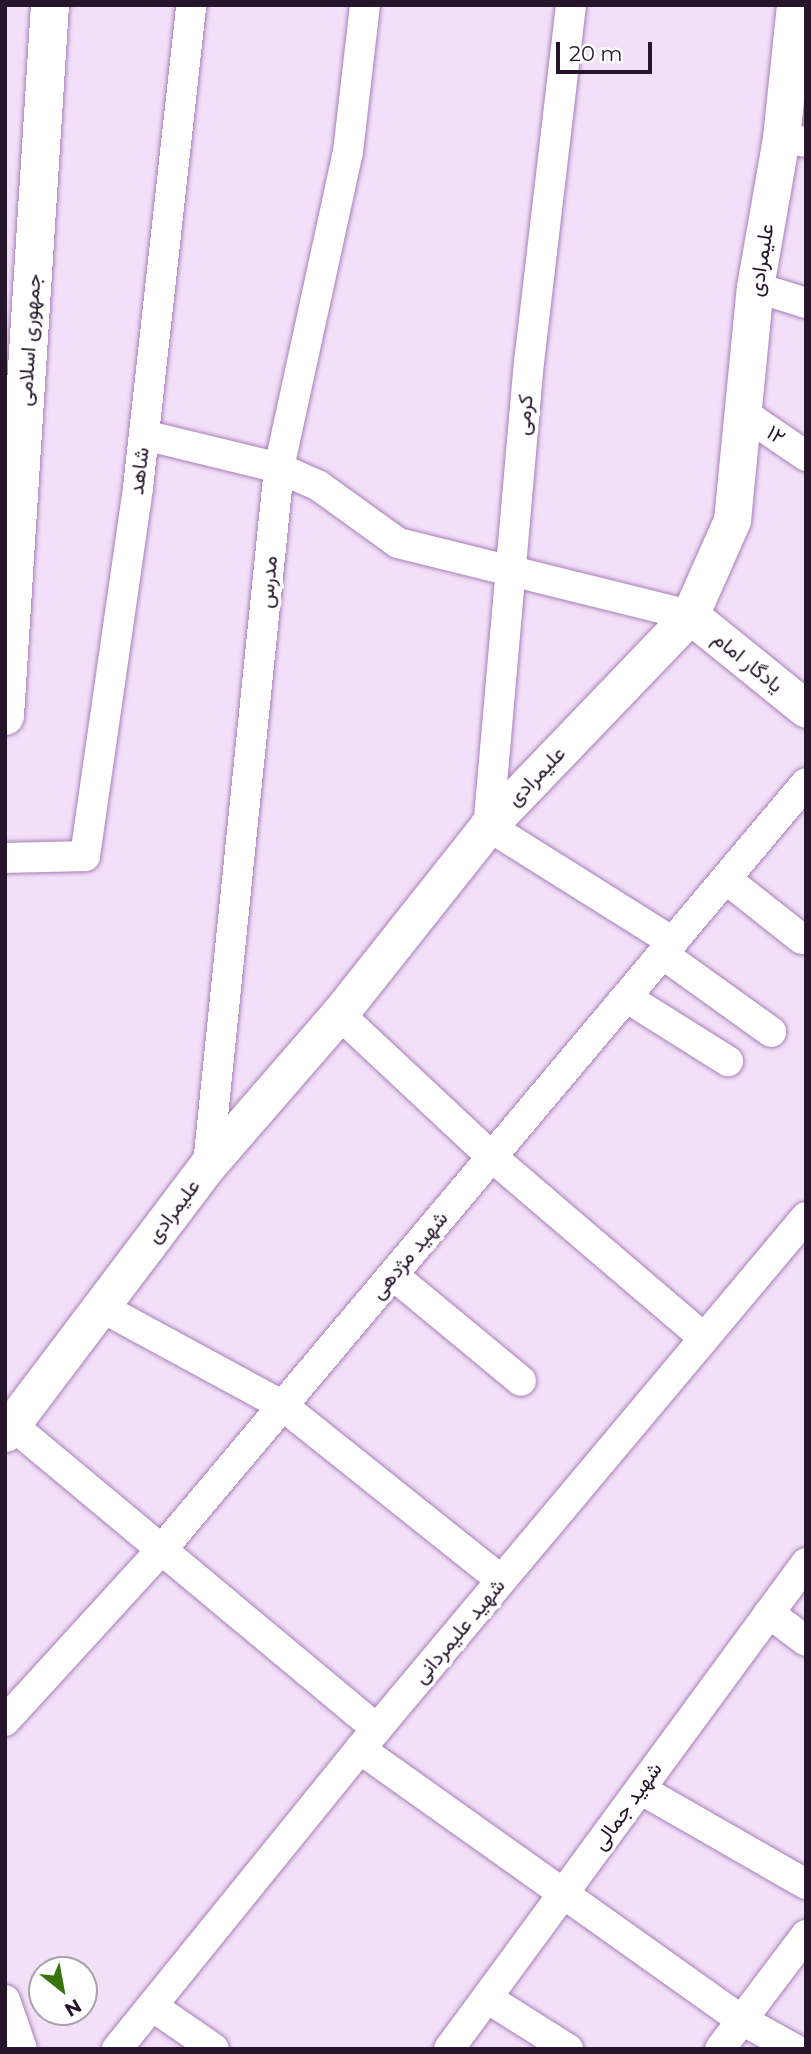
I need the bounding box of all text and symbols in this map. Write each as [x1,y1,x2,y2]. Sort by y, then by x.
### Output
scale bar [559,28,655,72]
text: 20 m [569,41,623,66]
street label: علیمرادی [743,222,779,298]
street label: جمهوری اسلامی [12,273,46,407]
street label: کرمی [510,393,538,437]
street label: ۱۲ [762,420,790,450]
street label: شاهد [124,446,154,496]
street label: مدرس [253,555,283,609]
street label: یادگار امام [708,626,788,698]
street label: علیمرادی [501,741,571,811]
street label: علیمرادی [141,1174,205,1248]
street label: شهید مژدهی [365,1206,453,1304]
street label: شهید علیمردانی [408,1573,510,1689]
street label: شهید جمالی [587,1757,667,1855]
north arrow [28,1956,98,2026]
text: N [61,1994,86,2022]

